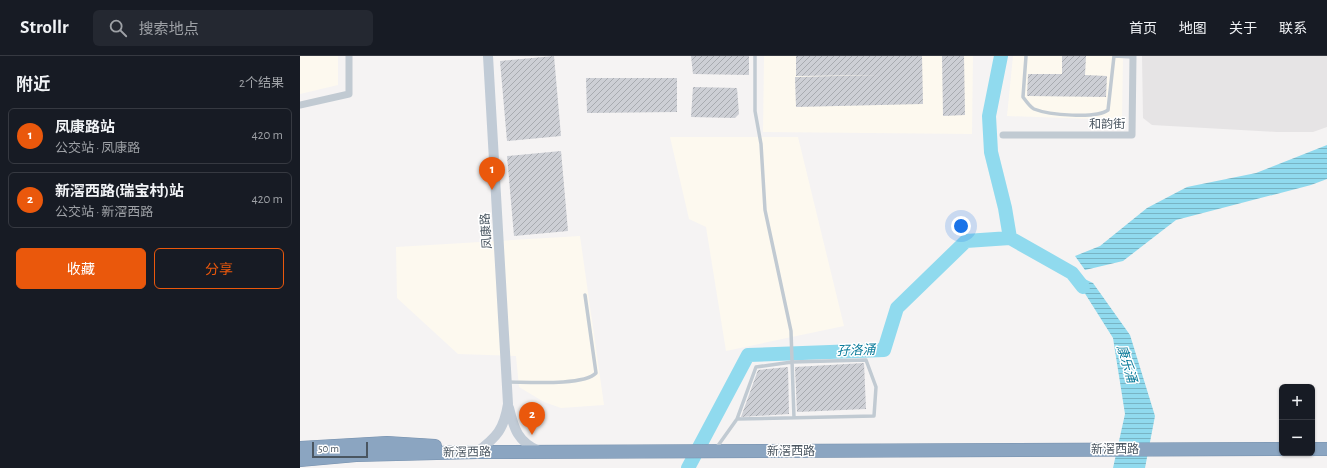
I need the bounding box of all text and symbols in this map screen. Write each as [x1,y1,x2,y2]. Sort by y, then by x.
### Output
search box [93,10,373,46]
icon: search [107,17,129,39]
text: Strollr [20,18,69,37]
text: 搜索地点 [139,22,199,37]
text: 首页 [1129,22,1157,36]
text: 地图 [1179,22,1207,36]
text: 关于 [1229,22,1257,36]
text: 联系 [1279,22,1307,36]
text: 附近 [16,76,50,93]
text: 2个结果 [239,77,284,90]
street label: 和韵街 [1089,117,1125,130]
text: 凤康路站 [55,120,115,135]
text: 1 [28,129,32,142]
text: 420 m [251,129,283,142]
text: 公交站 · 凤康路 [55,142,140,155]
pin: 1 [479,157,505,190]
text: 新滘西路(瑞宝村)站 [55,184,184,199]
text: 2 [27,193,33,206]
text: 420 m [251,193,283,206]
text: 公交站 · 新滘西路 [55,206,153,219]
street label: 凤康路 [478,213,493,249]
your location [951,216,971,236]
button: 收藏 [16,248,146,289]
button: 分享 [154,248,284,289]
water label: 孖洛涌 [836,343,878,358]
water label: 康乐涌 [1114,343,1140,386]
map controls [1279,384,1315,456]
button: + [1279,384,1315,420]
pin: 2 [519,402,545,435]
button: − [1279,420,1315,456]
scale bar [312,440,368,459]
street label: 新滘西路 [1091,442,1139,455]
text: 50 m [318,443,339,454]
street label: 新滘西路 [767,444,815,457]
street label: 新滘西路 [443,445,491,458]

